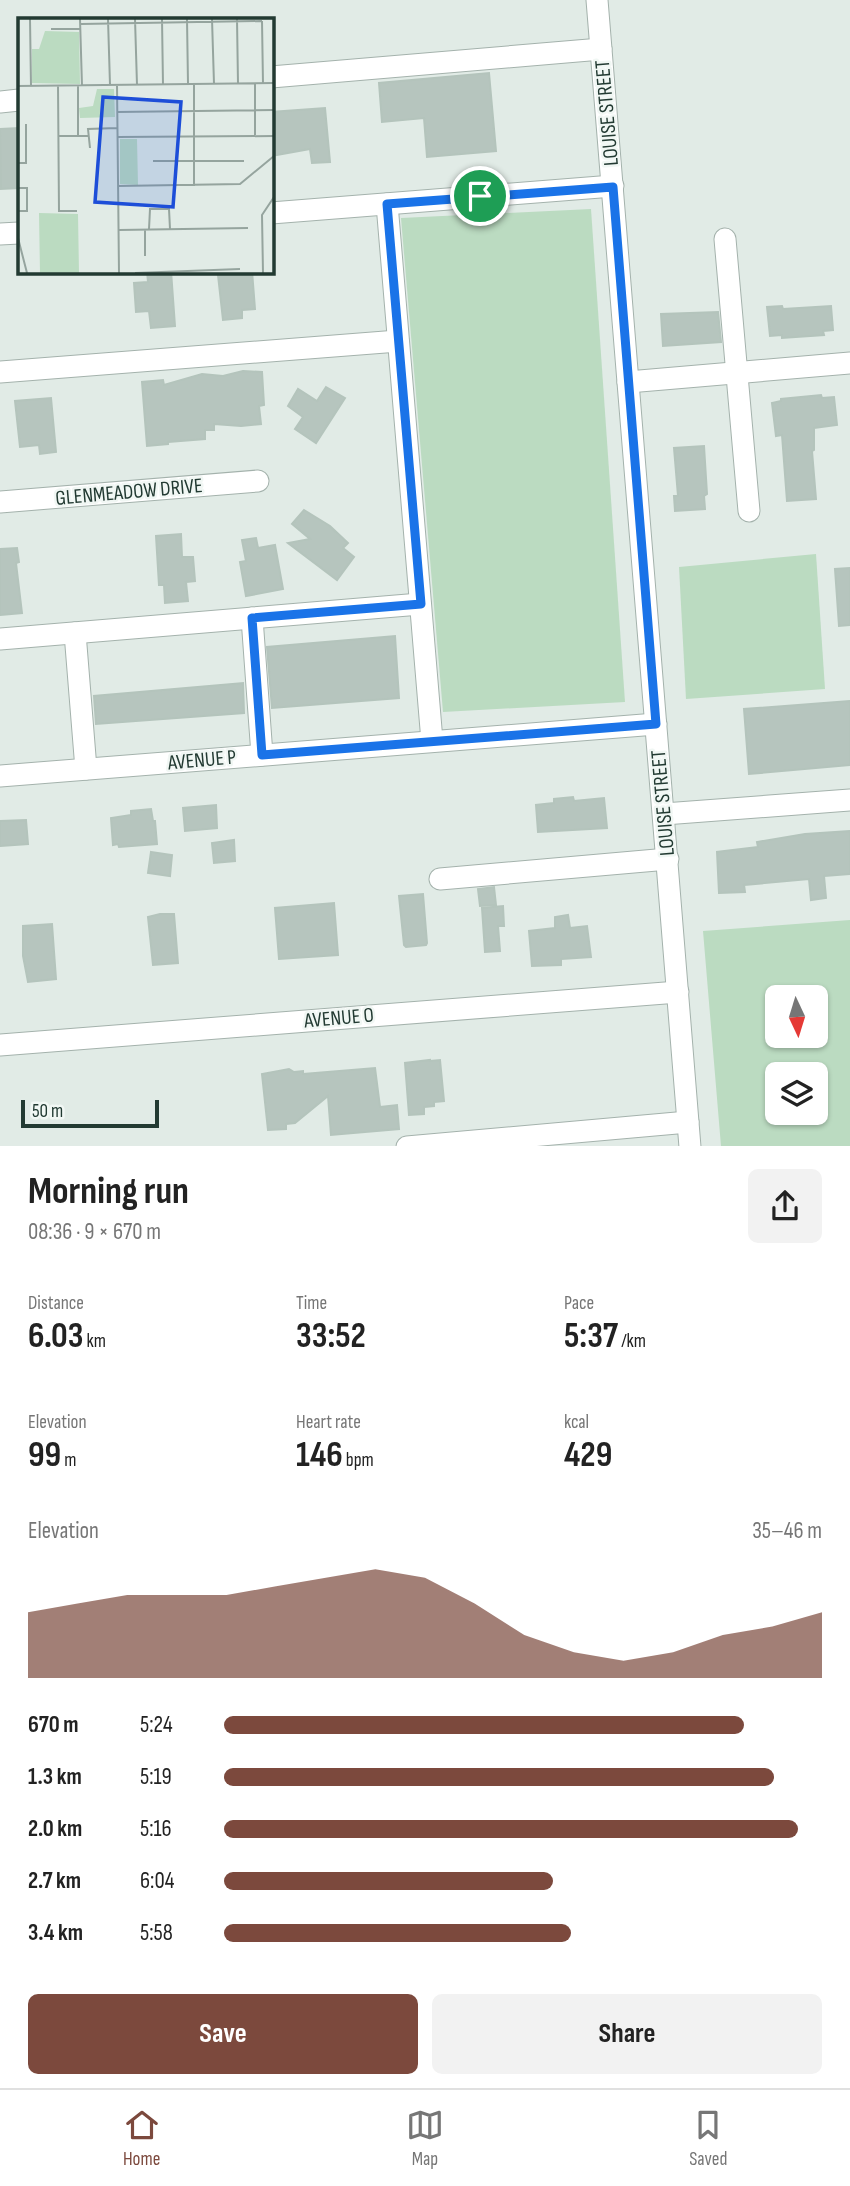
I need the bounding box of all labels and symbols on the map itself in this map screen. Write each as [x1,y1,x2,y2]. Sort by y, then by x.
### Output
inset map [18,18,273,273]
street label: LOUISE STREET [590,59,624,167]
pin [450,166,510,226]
street label: GLENMEADOW DRIVE [54,473,204,511]
street label: AVENUE P [166,745,237,776]
street label: LOUISE STREET [646,749,680,857]
north arrow [765,985,828,1048]
street label: AVENUE O [302,1002,375,1034]
scale bar [21,1098,159,1129]

